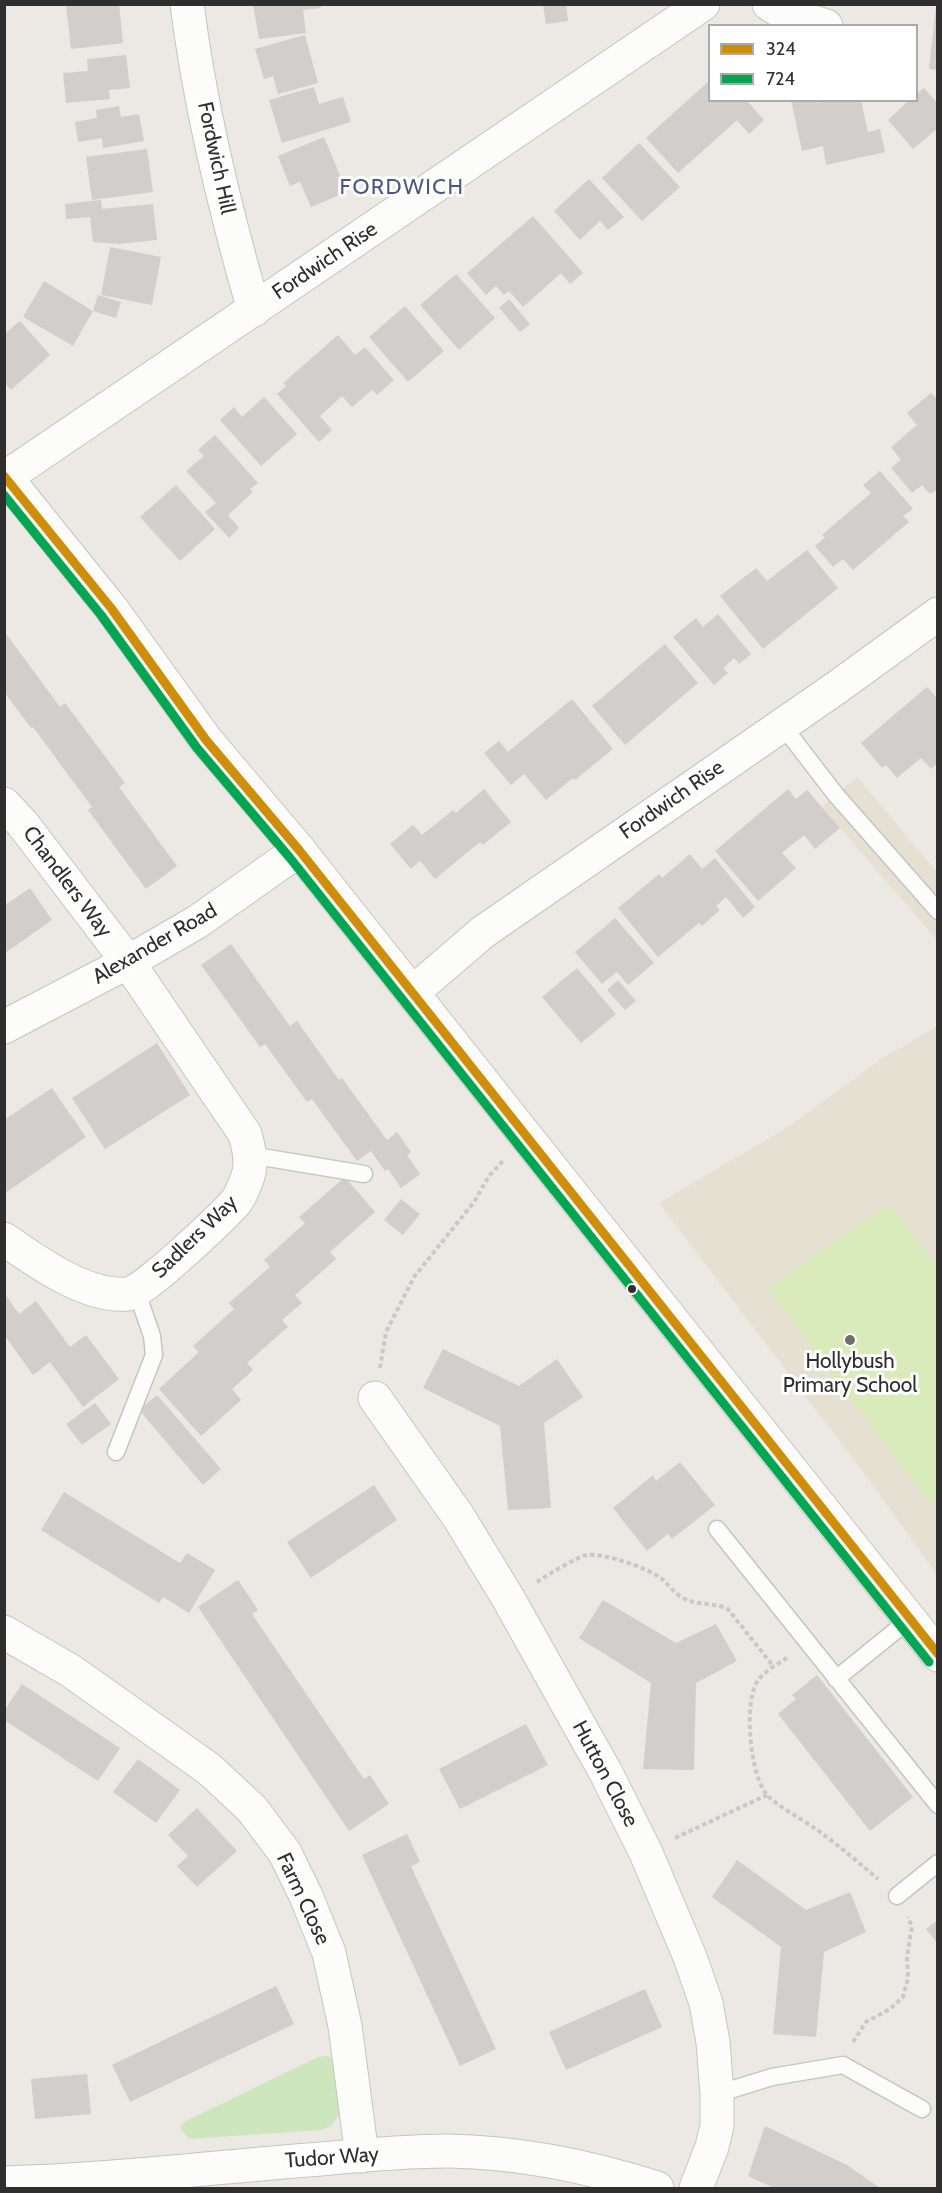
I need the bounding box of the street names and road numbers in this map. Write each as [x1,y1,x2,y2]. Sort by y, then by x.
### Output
street label: Fordwich Hill [192,100,240,216]
street label: Fordwich Rise [268,217,382,305]
street label: Fordwich Rise [615,755,729,845]
street label: Chandlers Way [17,821,117,943]
street label: Alexander Road [88,898,222,990]
street label: Sadlers Way [147,1190,243,1284]
street label: Hutton Close [567,1717,643,1831]
street label: Farm Close [271,1849,335,1949]
street label: Tudor Way [284,2142,380,2174]

